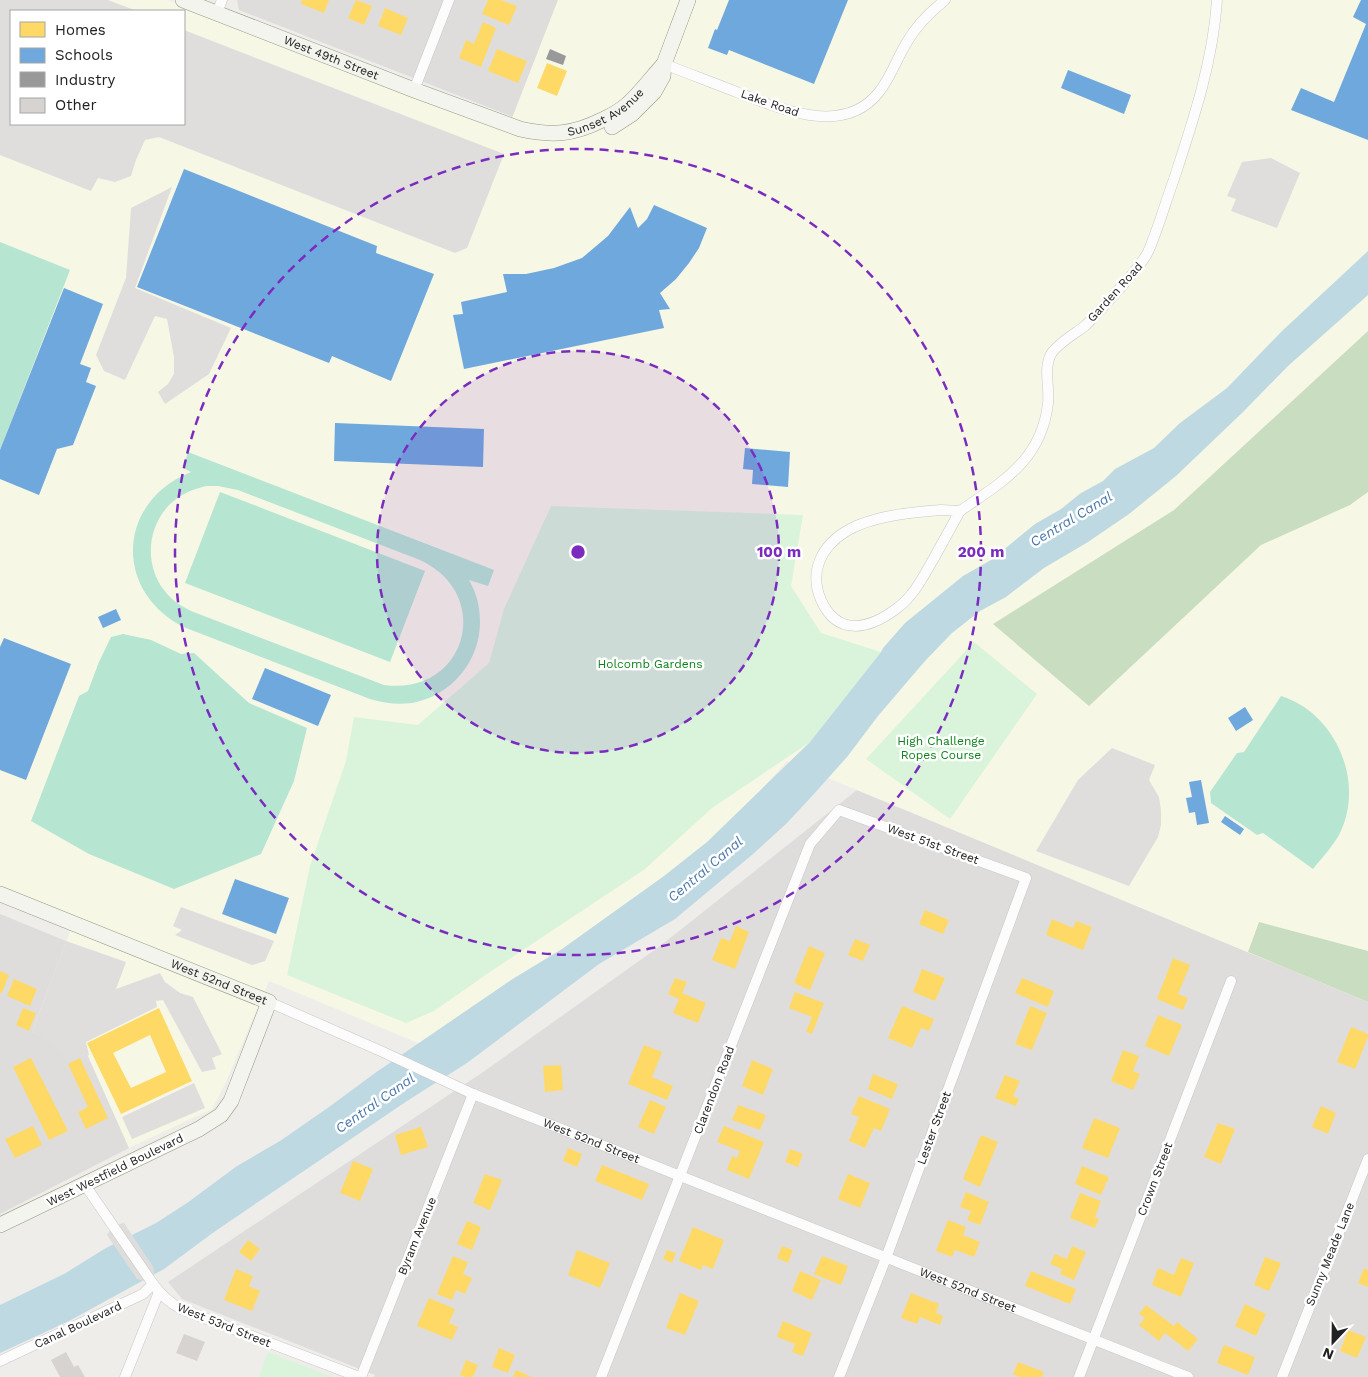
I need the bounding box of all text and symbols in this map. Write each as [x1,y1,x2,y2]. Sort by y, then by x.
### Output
legend [10,10,185,125]
text: Homes [55,21,106,39]
street label: West 49th Street [282,33,381,83]
text: Schools [55,46,113,64]
text: Industry [55,71,116,89]
street label: Sunset Avenue [566,85,647,139]
street label: Lake Road [739,86,801,120]
text: Other [55,96,97,114]
street label: Garden Road [1085,259,1145,325]
water label: Central Canal [1027,488,1115,550]
centre of rings [569,543,587,561]
text: 100 m [757,543,801,561]
text: 200 m [958,543,1004,561]
park label: Holcomb Gardens [598,657,702,671]
park label: High Challenge Ropes Course [897,734,985,762]
street label: West 51st Street [885,821,981,867]
water label: Central Canal [664,833,746,905]
street label: West 52nd Street [169,956,269,1008]
street label: Clarendon Road [691,1044,737,1136]
water label: Central Canal [332,1070,418,1136]
street label: Lester Street [914,1089,954,1167]
street label: West 52nd Street [541,1115,642,1166]
street label: West Westfield Boulevard [44,1131,186,1209]
street label: Crown Street [1135,1140,1175,1218]
street label: Byram Avenue [395,1195,439,1277]
street label: Sunny Meade Lane [1303,1200,1357,1308]
street label: West 52nd Street [918,1264,1018,1315]
street label: Canal Boulevard [32,1299,124,1351]
street label: West 53rd Street [175,1300,273,1350]
north arrow [1308,1317,1358,1367]
text: N [1320,1345,1336,1363]

